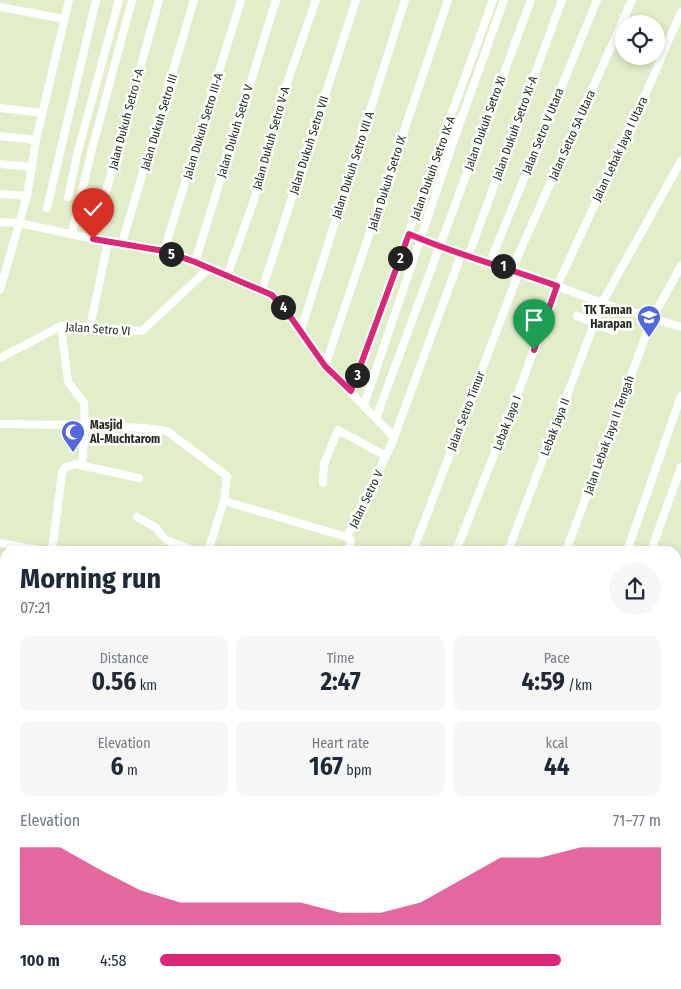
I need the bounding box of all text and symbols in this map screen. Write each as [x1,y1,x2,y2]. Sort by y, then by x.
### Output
map controls [615,15,665,65]
button: locate [615,15,665,65]
street label: Jalan Dukuh Setro I-A [106,66,146,171]
street label: Jalan Dukuh Setro III-A [180,71,226,181]
street label: Jalan Dukuh Setro III [138,72,180,172]
street label: Jalan Dukuh Setro XI-A [490,73,541,182]
street label: Jalan Dukuh Setro XI [461,74,509,172]
street label: Jalan Dukuh Setro V [214,82,256,179]
street label: Jalan Dukuh Setro V-A [250,84,293,191]
street label: Jalan Setro V Utara [519,86,567,176]
street label: Jalan Setro 5A Utara [546,88,598,182]
street label: Jalan Dukuh Setro VII [287,94,331,196]
street label: Jalan Lebak Jaya I Utara [590,94,650,204]
street label: Jalan Dukuh Setro VII A [329,109,377,220]
street label: Jalan Dukuh Setro IX-A [408,114,459,222]
street label: Jalan Dukuh Setro IX [365,134,409,232]
pin [72,188,114,239]
icon: check [79,195,107,223]
pin: 5 [158,242,184,266]
text: 5 [168,246,175,263]
pin: 2 [388,246,412,270]
text: 2 [397,250,404,267]
pin: 1 [490,254,516,278]
text: 1 [501,258,506,275]
pin: 4 [270,294,296,320]
text: 4 [280,299,287,316]
pin [513,299,555,350]
place label: TK Taman Harapan [584,303,632,331]
school or university icon: TK Taman Harapan [636,304,662,338]
icon: arrive [520,306,548,334]
street label: Jalan Setro VI [65,320,131,338]
pin: 3 [344,362,370,388]
text: 3 [354,367,361,384]
street label: Jalan Setro Timur [444,368,488,453]
street label: Jalan Lebak Jaya II Tengah [581,374,637,496]
street label: Lebak Jaya I [490,394,524,452]
street label: Lebak Jaya II [538,396,572,458]
place label: Masjid Al-Muchtarom [89,418,160,446]
mosque icon: Masjid Al-Muchtarom [60,419,86,453]
street label: Jalan Setro V [346,467,386,530]
text: Morning run [20,562,161,595]
button: share [609,563,661,615]
text: 07:21 [20,598,51,617]
text: Distance [100,650,149,667]
text: Time [327,650,354,667]
text: Pace [544,650,570,667]
text: 0.56 [91,667,136,697]
text: 2:47 [320,667,361,697]
text: 4:59 [521,667,565,697]
text: km [136,677,157,694]
text: /km [565,677,592,694]
text: Elevation [98,735,151,752]
text: Heart rate [312,735,369,752]
text: kcal [545,735,568,752]
text: 6 [111,752,124,782]
text: 167 [309,752,343,782]
text: 44 [544,752,570,782]
text: m [124,762,138,779]
text: bpm [343,762,372,779]
text: Elevation [20,811,80,830]
text: 71–77 m [613,811,661,830]
text: 100 m [20,951,60,970]
text: 4:58 [100,951,127,970]

